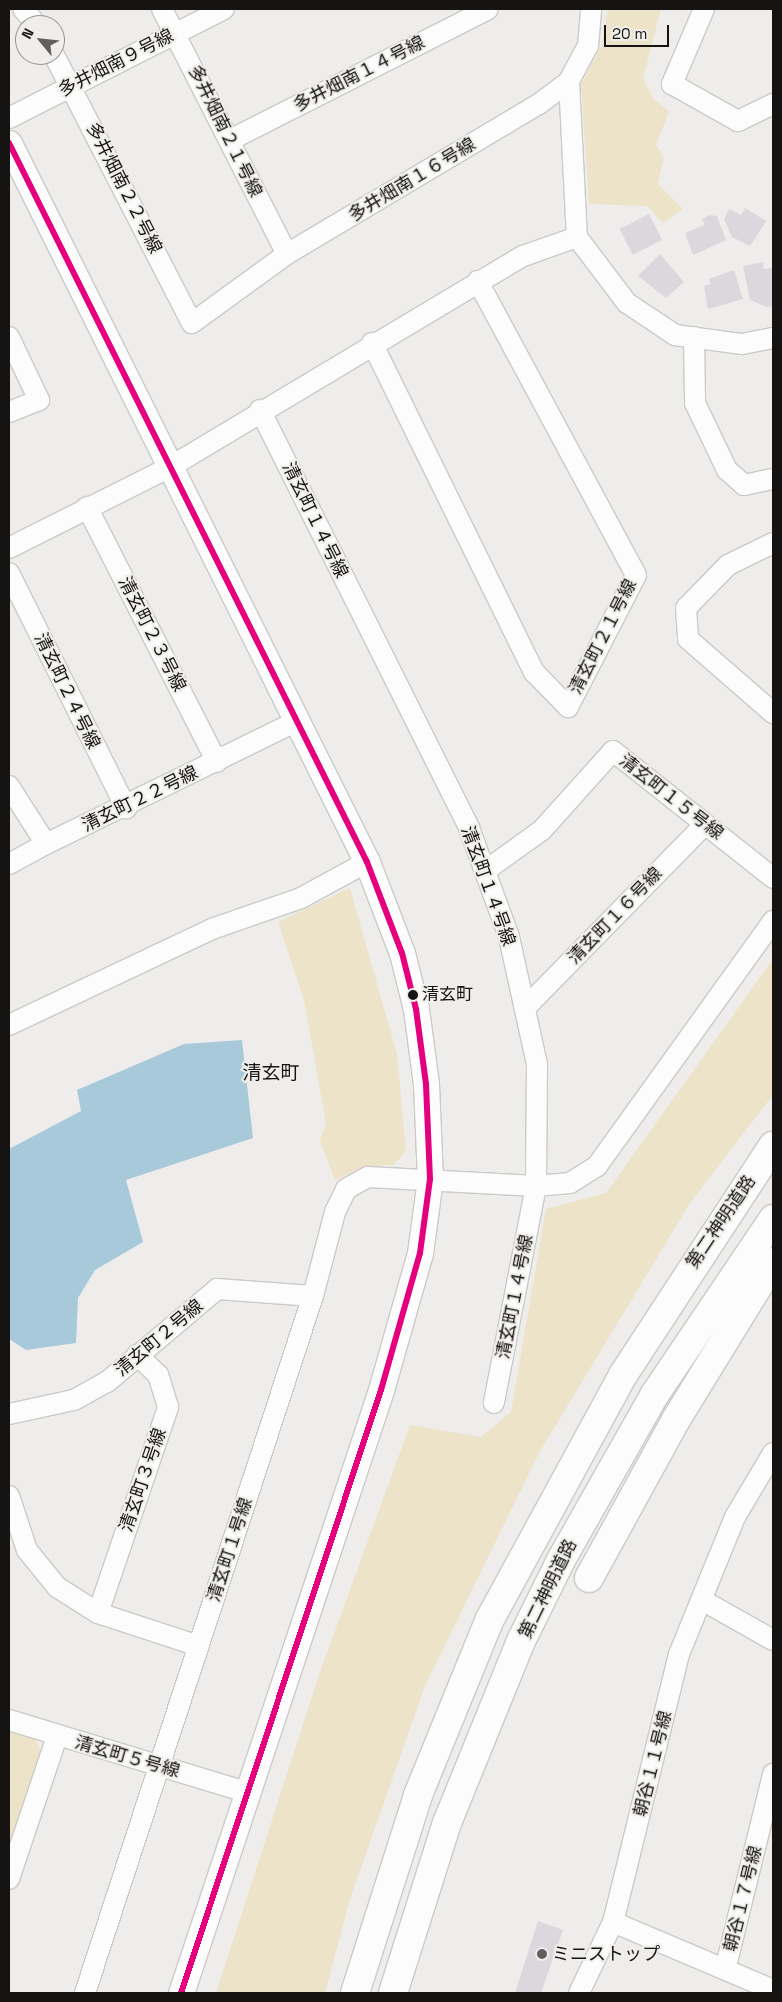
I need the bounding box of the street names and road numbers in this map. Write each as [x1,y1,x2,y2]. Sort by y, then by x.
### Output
street label: 多井畑南９号線 [55,25,177,101]
street label: 多井畑南１４号線 [290,32,428,116]
street label: 多井畑南２１号線 [184,62,266,200]
street label: 多井畑南２２号線 [82,119,166,257]
street label: 多井畑南１６号線 [345,134,479,226]
street label: 清玄町１４号線 [278,459,352,581]
street label: 清玄町２３号線 [114,573,190,695]
street label: 清玄町２１号線 [565,576,641,698]
street label: 清玄町２４号線 [30,630,104,752]
street label: 清玄町１５号線 [615,750,727,844]
street label: 清玄町２２号線 [79,762,201,836]
street label: 清玄町１４号線 [456,823,520,949]
street label: 清玄町１６号線 [563,863,667,969]
street label: 第二神明道路 [682,1171,760,1273]
street label: 清玄町１４号線 [492,1233,538,1361]
street label: 清玄町２号線 [111,1295,207,1381]
street label: 清玄町３号線 [115,1425,171,1535]
street label: 清玄町１号線 [203,1495,257,1605]
street label: 第二神明道路 [515,1536,581,1642]
street label: 朝谷１１号線 [629,1709,677,1819]
street label: 清玄町５号線 [72,1732,182,1782]
street label: 朝谷１７号線 [719,1844,767,1954]

